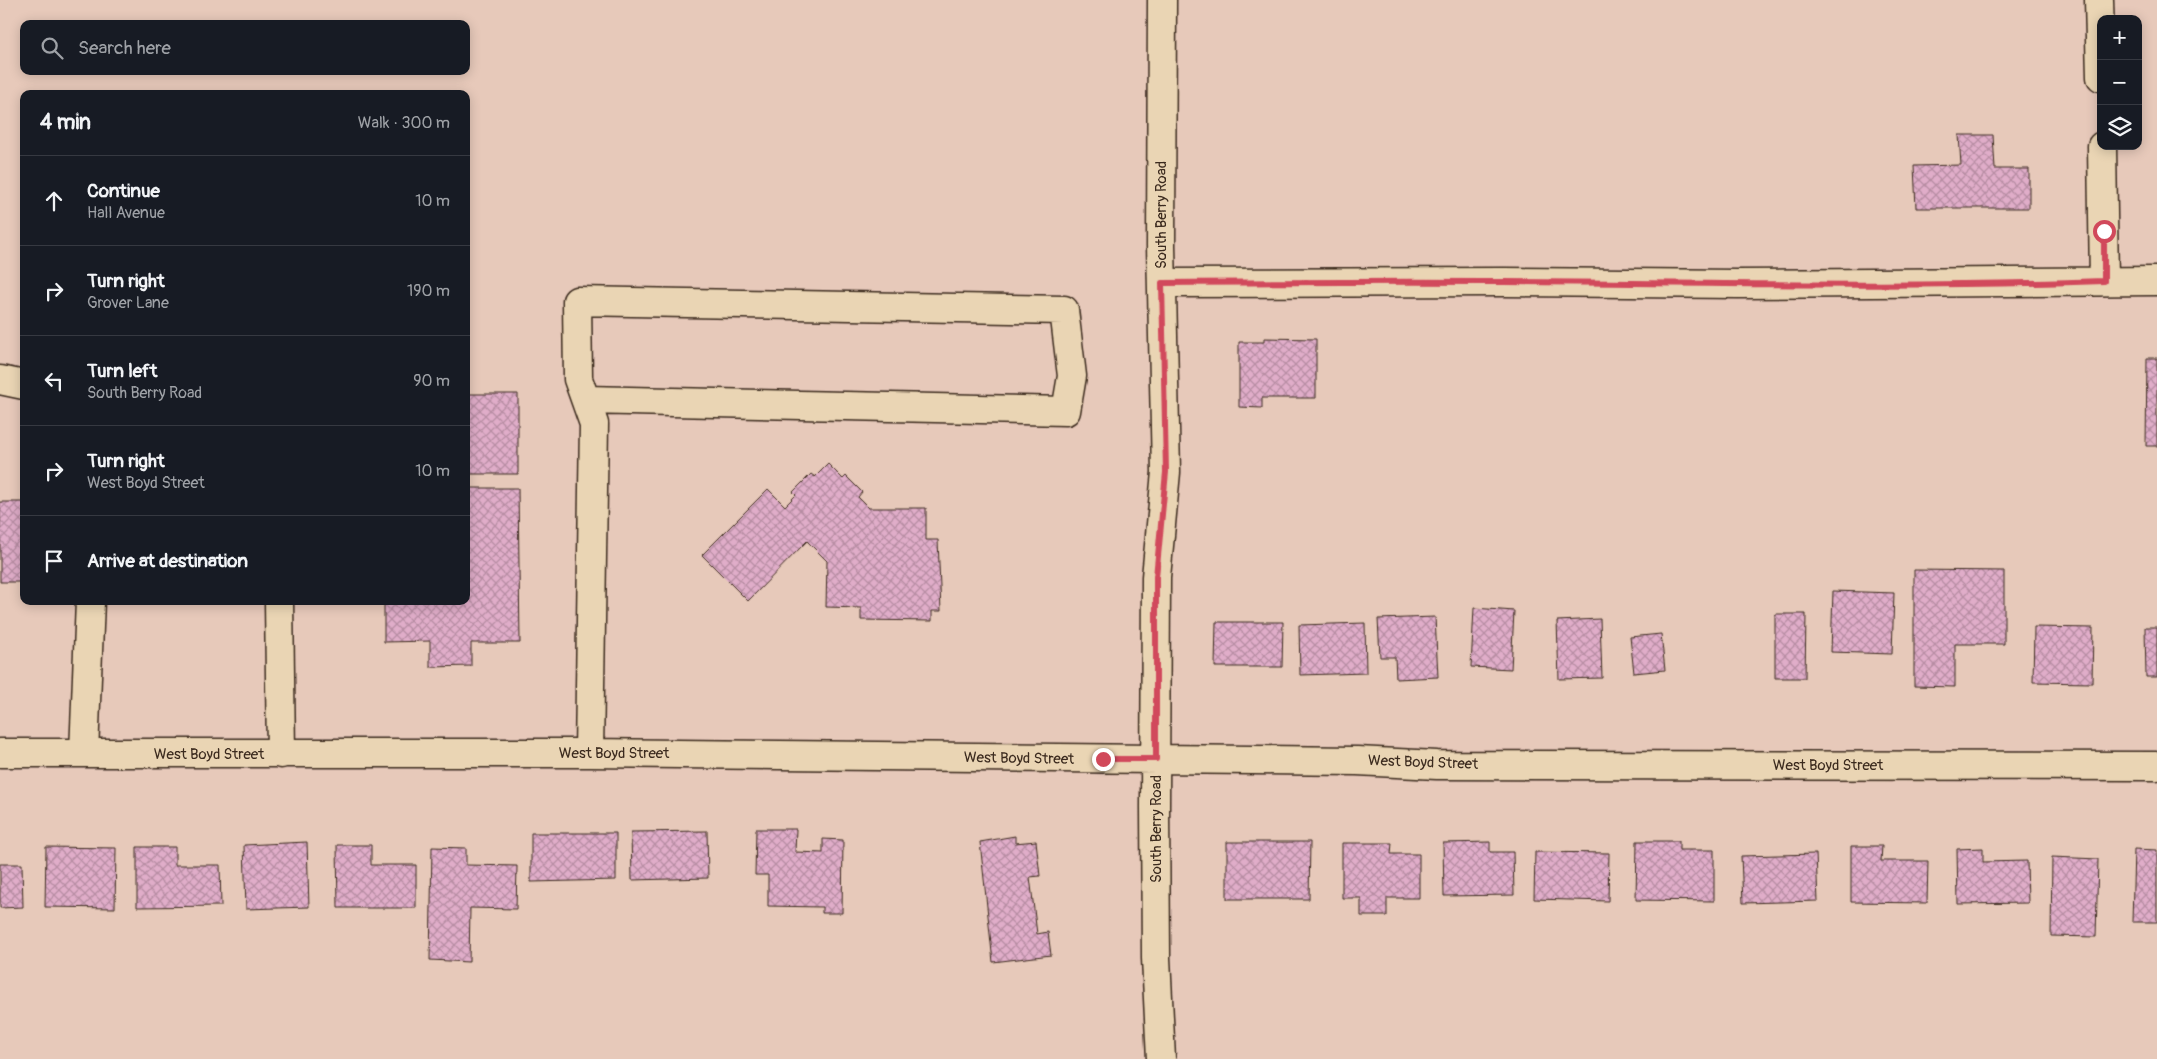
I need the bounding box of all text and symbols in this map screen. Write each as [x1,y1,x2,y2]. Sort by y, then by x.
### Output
map controls [2097,15,2142,150]
button: + [2097,15,2142,60]
search box [20,20,470,75]
icon: search [38,34,66,62]
text: Search here [78,36,171,60]
button: − [2097,60,2142,105]
button: layers [2097,105,2142,150]
text: 4 min [40,109,91,136]
text: Walk · 300 m [358,113,450,133]
street label: South Berry Road [1152,161,1171,269]
text: Continue [87,179,160,203]
icon: ahead [40,187,68,215]
text: 10 m [415,191,450,211]
text: Hall Avenue [87,203,165,223]
route start [2093,220,2116,243]
text: Turn right [87,269,165,293]
icon: right [40,277,68,305]
text: 190 m [407,281,450,301]
text: Grover Lane [87,293,169,313]
text: Turn left [87,359,157,383]
icon: left [40,367,68,395]
text: 90 m [413,371,450,391]
text: South Berry Road [87,383,202,403]
text: Turn right [87,449,165,473]
icon: right [40,457,68,485]
text: 10 m [415,461,450,481]
text: West Boyd Street [87,473,205,493]
icon: arrive [40,547,68,575]
text: Arrive at destination [87,549,248,573]
street label: West Boyd Street [559,744,670,763]
street label: West Boyd Street [154,745,265,764]
street label: West Boyd Street [964,748,1075,769]
route end [1092,748,1115,771]
street label: West Boyd Street [1367,751,1479,774]
street label: West Boyd Street [1773,756,1884,775]
street label: South Berry Road [1147,775,1166,883]

